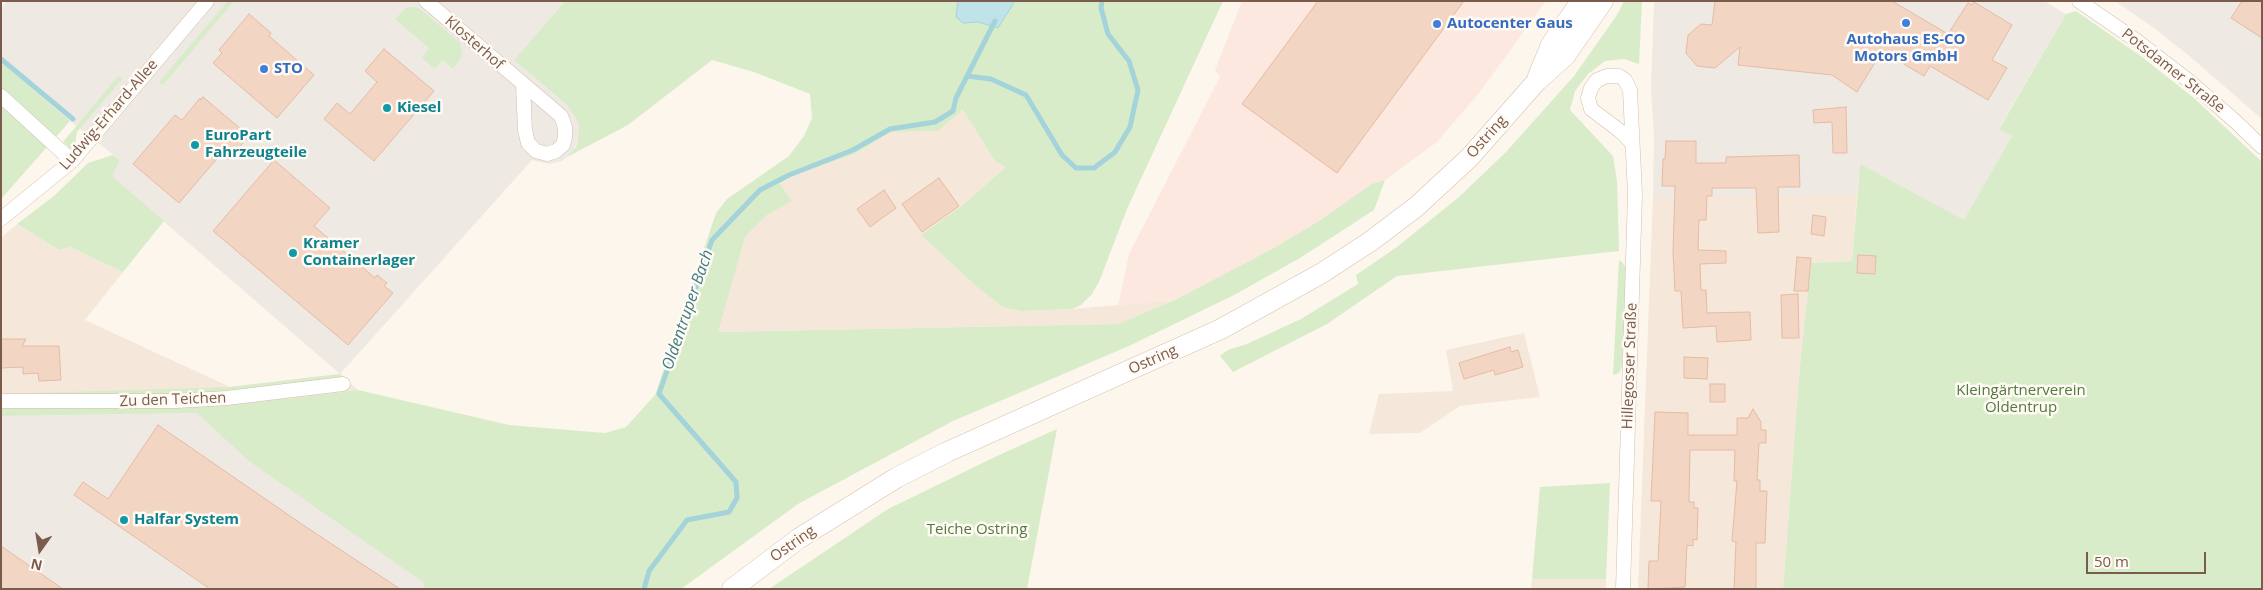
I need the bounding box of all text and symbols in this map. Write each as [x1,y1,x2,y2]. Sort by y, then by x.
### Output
street label: Klosterhof [441,12,507,74]
place label: Autocenter Gaus [1447,15,1573,33]
marker: Autohaus ES-CO Motors GmbH [1900,17,1912,29]
marker: Autocenter Gaus [1431,18,1443,30]
street label: Potsdamer Straße [2118,25,2228,117]
place label: Autohaus ES-CO Motors GmbH [1846,31,1966,66]
street label: Ludwig-Erhard-Allee [56,56,162,174]
place label: STO [274,60,303,78]
marker: STO [258,63,270,75]
place label: Kiesel [397,99,441,117]
marker: Kiesel [381,102,393,114]
street label: Ostring [1463,112,1511,162]
place label: EuroPart Fahrzeugteile [205,127,307,162]
marker: EuroPart Fahrzeugteile [189,139,201,151]
place label: Kramer Containerlager [303,235,415,270]
marker: Kramer Containerlager [287,247,299,259]
water label: Oldentruper Bach [658,247,718,373]
street label: Hillegosser Straße [1619,302,1641,430]
street label: Ostring [1126,341,1180,379]
park label: Kleingärtnerverein Oldentrup [1956,382,2086,417]
street label: Zu den Teichen [119,389,227,411]
place label: Halfar System [134,511,239,529]
marker: Halfar System [118,514,130,526]
park label: Teiche Ostring [927,521,1027,539]
street label: Ostring [767,522,819,566]
north arrow [15,525,65,575]
scale bar [2088,542,2208,574]
text: 50 m [2094,551,2129,571]
text: N [29,555,44,576]

